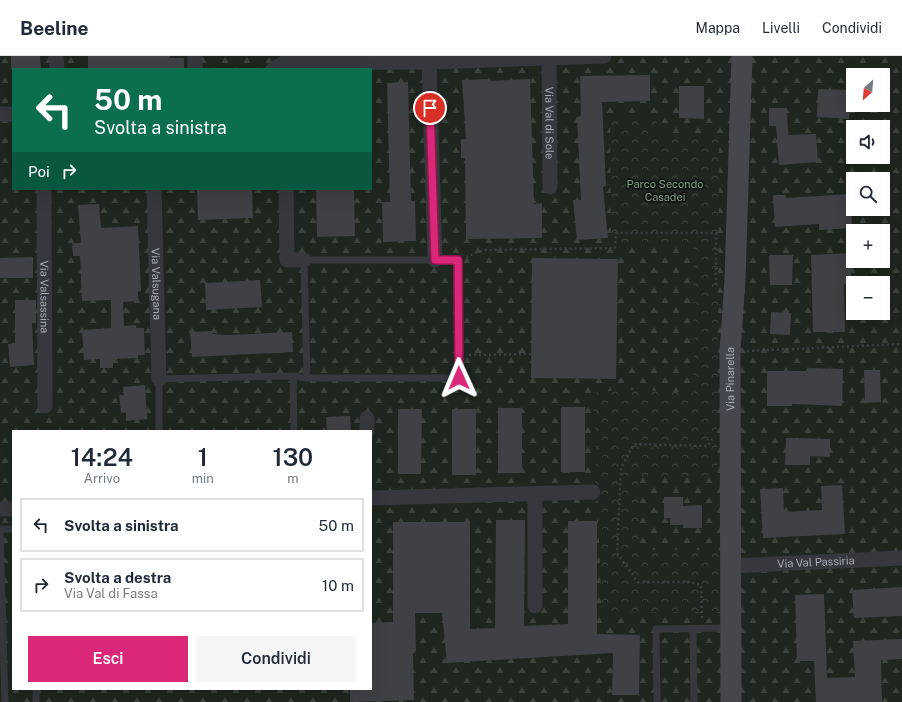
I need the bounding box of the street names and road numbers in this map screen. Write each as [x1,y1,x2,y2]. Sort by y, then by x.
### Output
street label: Via Val di Sole [543,87,556,159]
street label: Via Valsugana [150,248,163,320]
street label: Via Valsassina [38,261,51,333]
street label: Via Pinarella [724,347,736,411]
street label: Via Val Passiria [777,554,855,570]

